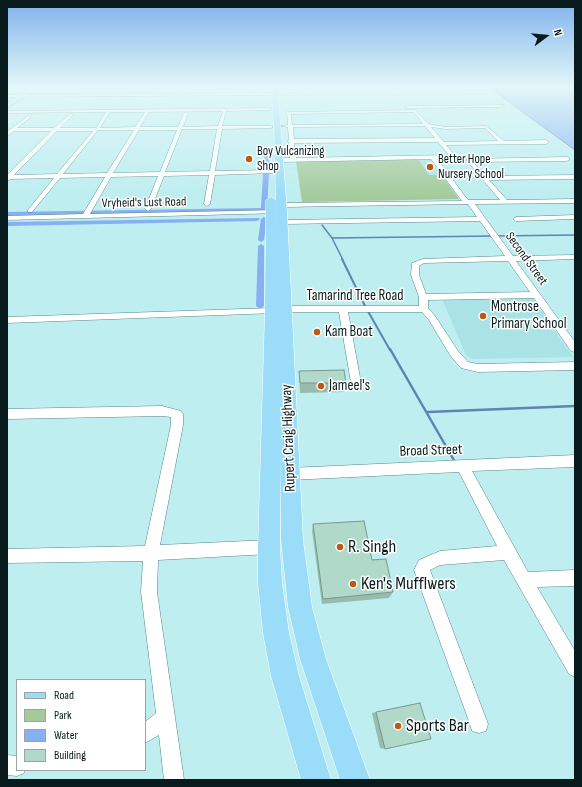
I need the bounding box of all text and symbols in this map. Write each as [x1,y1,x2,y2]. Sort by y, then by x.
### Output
north arrow [526,16,566,56]
text: N [551,28,565,37]
place label: Boy Vulcanizing Shop [257,144,325,175]
place label: Better Hope Nursery School [438,152,504,183]
marker: Boy Vulcanizing Shop [244,154,254,164]
marker: Better Hope Nursery School [425,162,435,172]
street label: Vryheid's Lust Road [102,194,186,212]
street label: Second Street [502,229,550,289]
street label: Tamarind Tree Road [307,287,403,305]
place label: Montrose Primary School [491,298,567,333]
marker: Montrose Primary School [478,311,488,321]
place label: Kam Boat [325,323,373,341]
marker: Kam Boat [312,327,322,337]
place label: Jameel's [329,377,370,395]
marker: Jameel's [316,381,326,391]
street label: Rupert Craig Highway [278,384,300,492]
street label: Broad Street [399,441,463,461]
place label: R. Singh [348,536,396,558]
marker: R. Singh [335,542,345,552]
place label: Ken's Mufflwers [361,573,456,595]
marker: Ken's Mufflwers [348,579,358,589]
legend [16,679,146,771]
text: Road [54,688,74,703]
text: Park [54,708,72,723]
place label: Sports Bar [406,715,469,737]
marker: Sports Bar [393,721,403,731]
text: Water [54,728,78,743]
text: Building [54,748,86,763]

